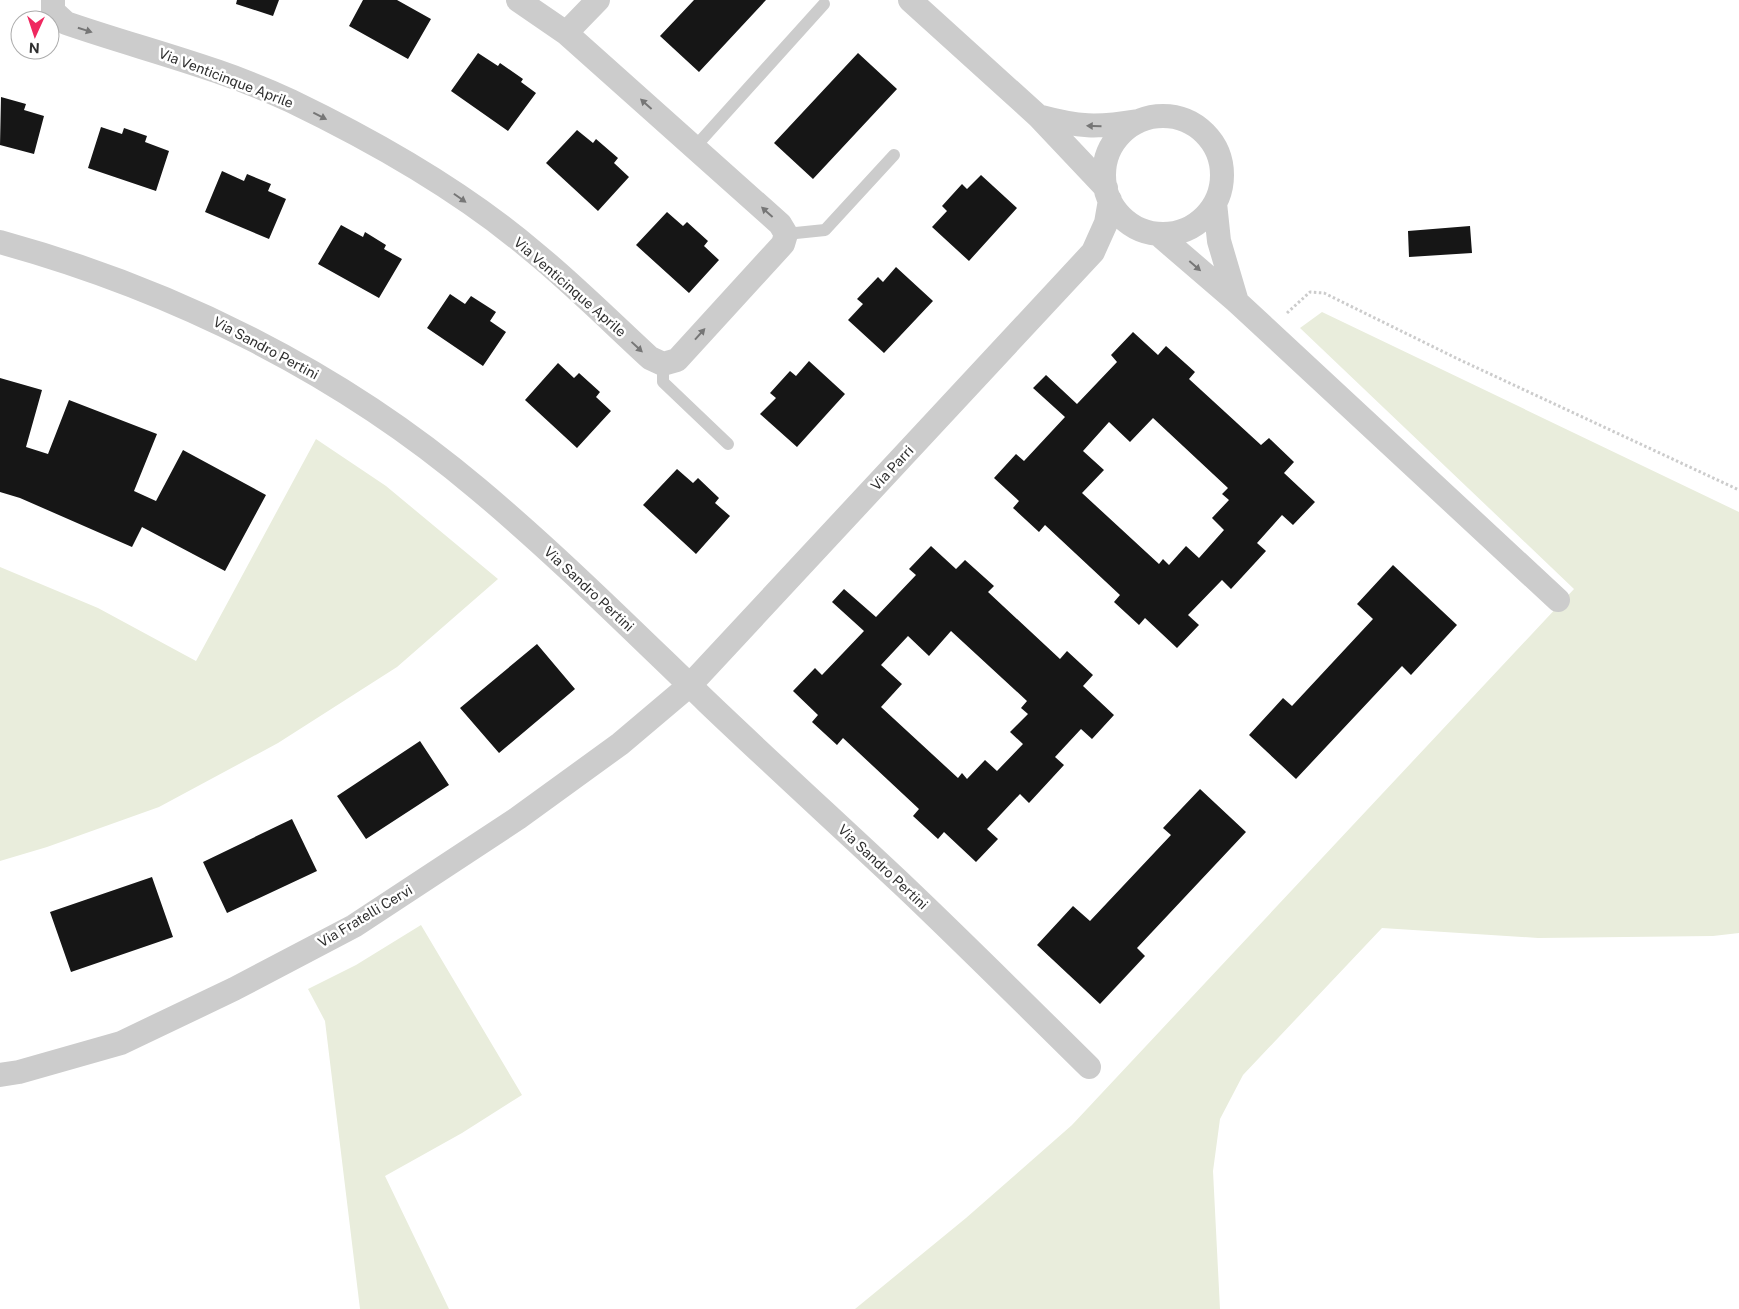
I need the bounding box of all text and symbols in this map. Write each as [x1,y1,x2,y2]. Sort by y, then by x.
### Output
north arrow [10,10,60,60]
one-way arrow [78,26,93,34]
text: N [28,40,40,56]
street label: Via Venticinque Aprile [156,45,296,111]
one-way arrow [640,98,652,110]
one-way arrow [312,112,327,120]
one-way arrow [1086,122,1102,130]
one-way arrow [453,193,467,203]
one-way arrow [761,206,773,218]
street label: Via Venticinque Aprile [511,234,629,340]
one-way arrow [1188,260,1200,272]
street label: Via Sandro Pertini [211,314,321,382]
one-way arrow [694,329,706,341]
one-way arrow [631,341,643,353]
street label: Via Parri [867,442,917,494]
street label: Via Sandro Pertini [541,543,637,635]
street label: Via Sandro Pertini [835,821,931,913]
street label: Via Fratelli Cervi [315,882,415,950]

